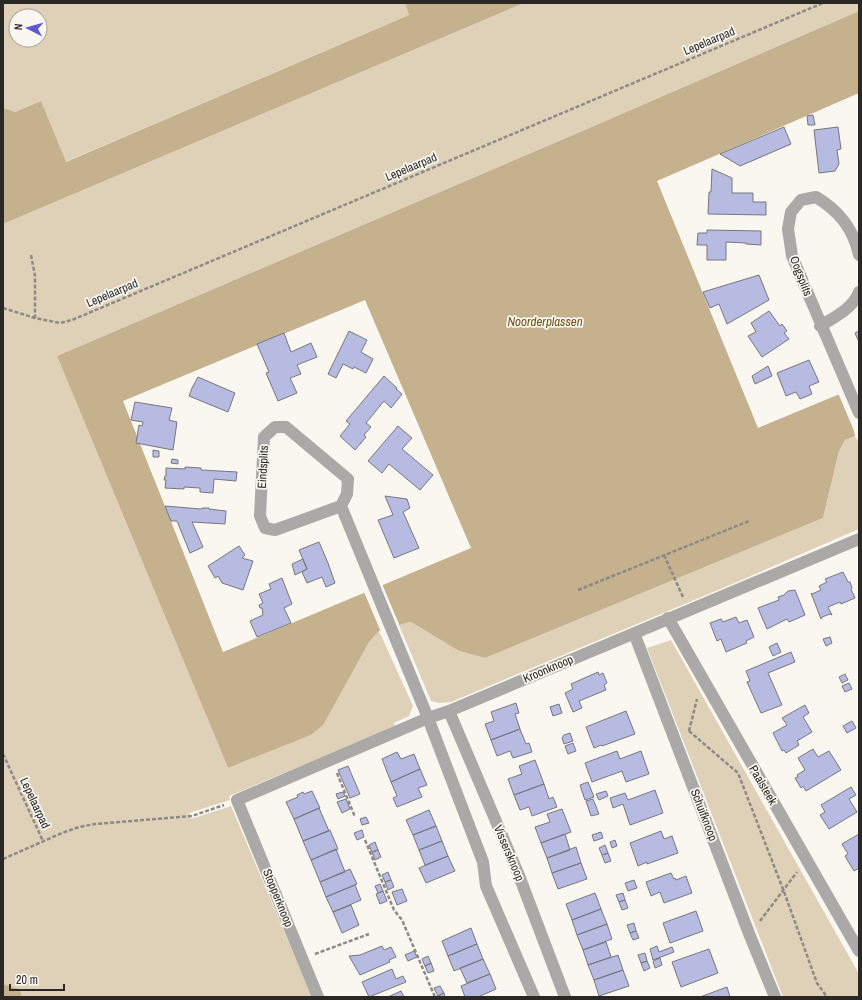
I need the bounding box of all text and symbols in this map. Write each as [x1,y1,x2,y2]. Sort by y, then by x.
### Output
north arrow [8,8,48,48]
text: N [11,23,25,31]
street label: Lepelaarpad [681,23,737,59]
street label: Lepelaarpad [383,149,439,185]
street label: Oogsplits [786,254,816,298]
street label: Lepelaarpad [84,275,140,311]
water label: Noorderplassen [507,313,583,330]
street label: Eindsplits [254,445,272,489]
street label: Kroonknoop [520,651,576,687]
street label: Paalsteek [745,762,781,808]
street label: Lepelaarpad [16,775,54,831]
street label: Schuifknoop [687,787,721,843]
street label: Vissersknoop [490,823,528,883]
street label: Stopperknoop [259,867,297,929]
scale bar [10,966,64,992]
text: 20 m [16,972,38,988]

